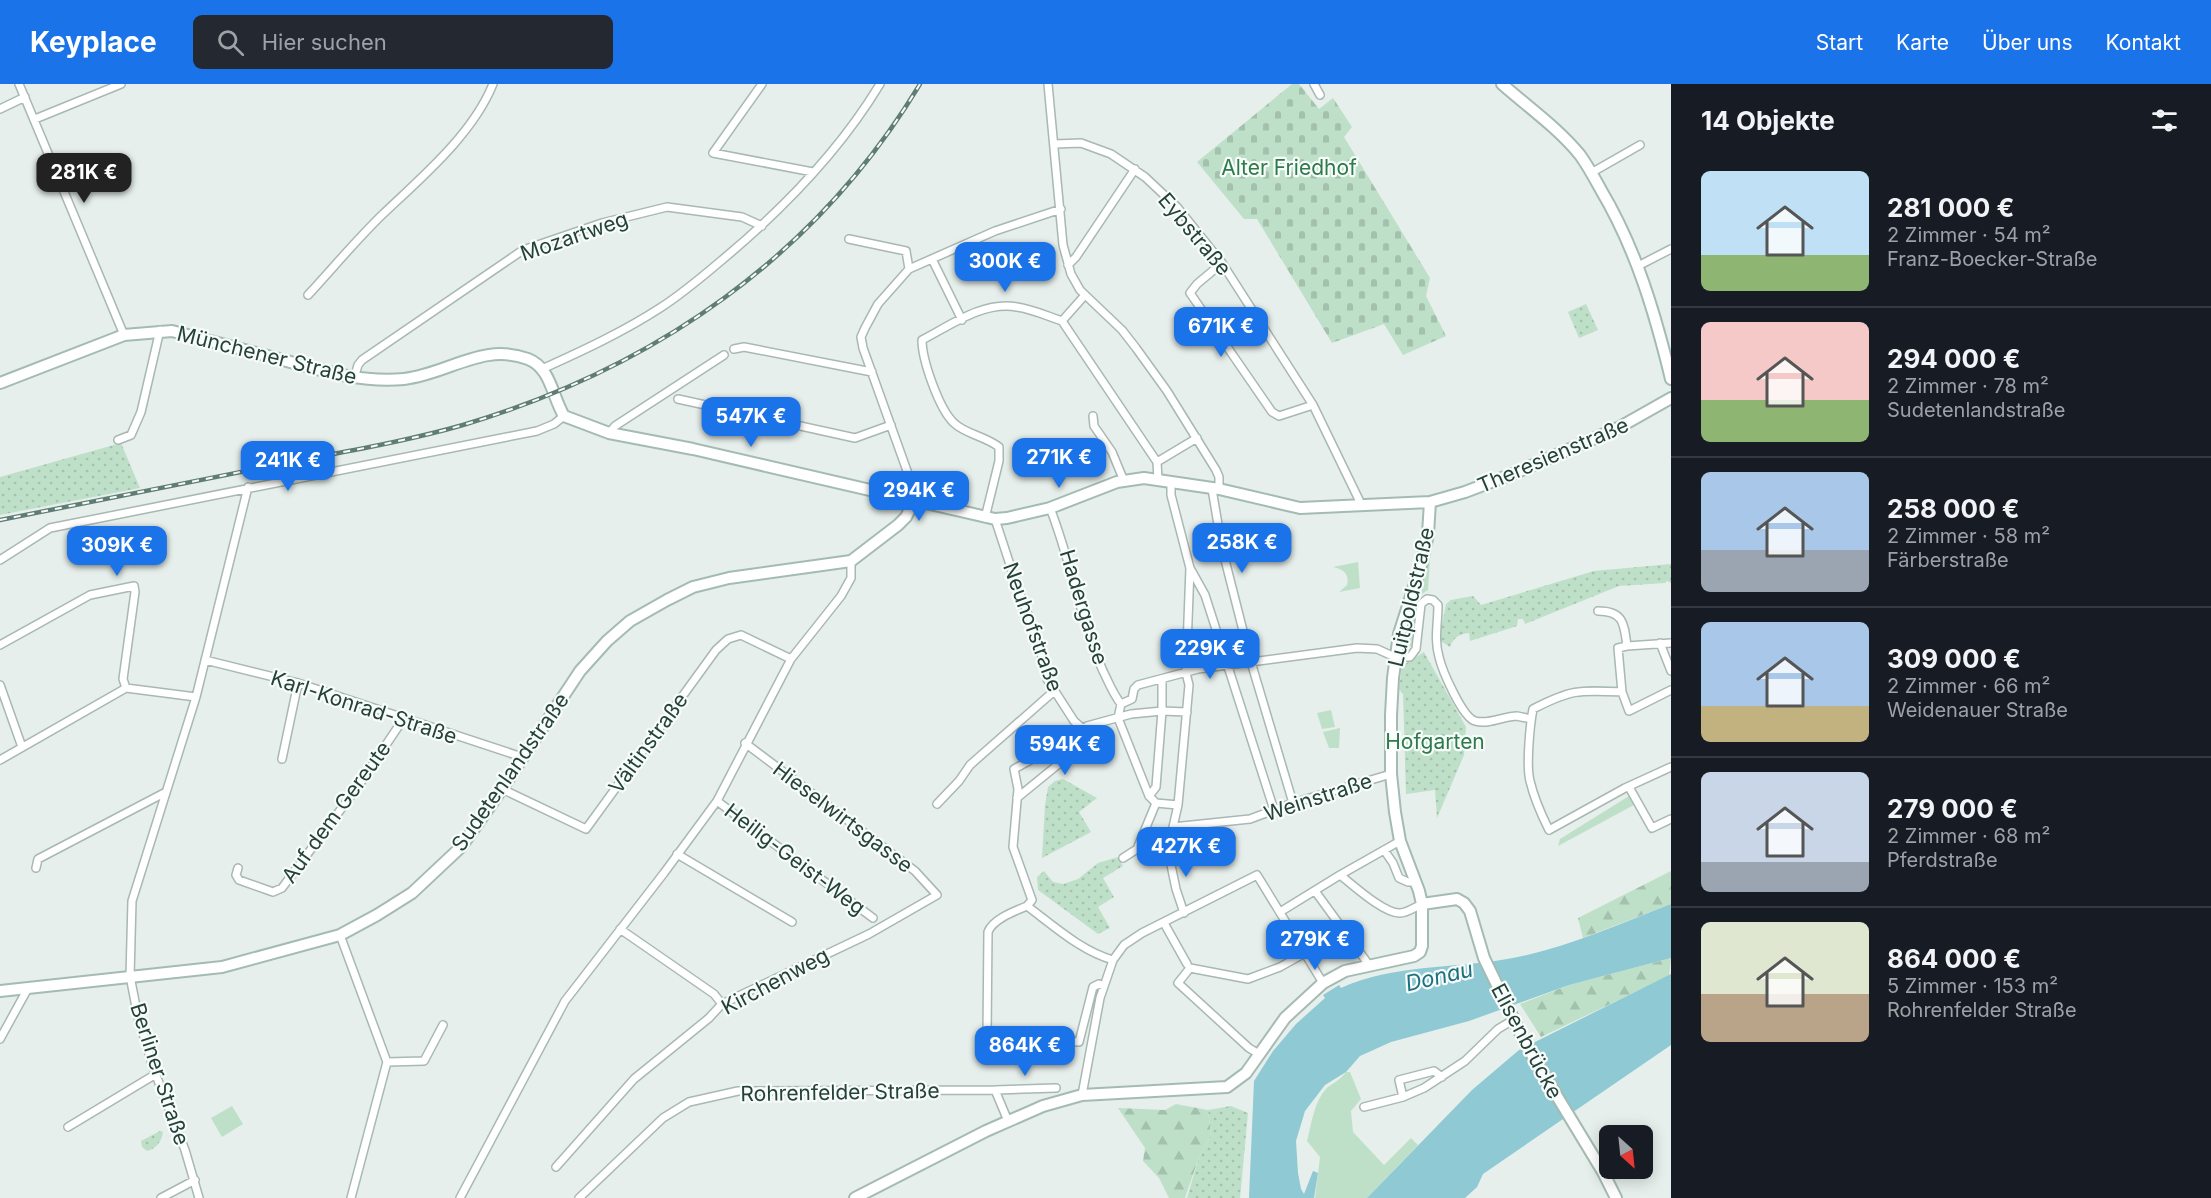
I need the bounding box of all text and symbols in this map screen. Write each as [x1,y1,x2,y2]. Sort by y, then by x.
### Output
search box [193,15,613,69]
text: Keyplace [30,25,157,59]
icon: search [214,26,247,59]
text: Hier suchen [262,29,387,55]
text: Start [1816,30,1863,55]
text: Karte [1896,30,1949,55]
text: Über uns [1982,30,2073,55]
text: Kontakt [2106,30,2181,55]
icon: filters [2148,104,2181,137]
text: 14 Objekte [1701,105,1835,136]
pin: 281K € [35,153,133,204]
park label: Alter Friedhof [1221,155,1357,180]
text: 281K € [50,160,118,184]
street label: Eybstraße [1153,188,1237,280]
text: 281 000 € [1887,192,2014,223]
icon: home [1749,195,1821,267]
street label: Mozartweg [517,206,631,266]
text: 2 Zimmer · 54 m² [1887,223,2051,247]
pin: 300K € [956,242,1054,293]
text: Franz-Boecker-Straße [1887,247,2097,271]
text: 300K € [969,249,1041,273]
pin: 671K € [1172,307,1270,358]
text: 671K € [1188,314,1254,338]
street label: Münchener Straße [175,321,359,389]
text: 294 000 € [1887,343,2021,374]
icon: home [1749,346,1821,418]
text: 2 Zimmer · 78 m² [1887,374,2049,398]
pin: 547K € [702,397,800,448]
text: Sudetenlandstraße [1887,398,2065,422]
text: 547K € [716,404,786,428]
street label: Theresienstraße [1474,412,1632,498]
pin: 271K € [1010,438,1108,489]
pin: 241K € [239,441,337,492]
text: 271K € [1026,445,1092,469]
text: 241K € [255,448,321,472]
pin: 294K € [870,471,968,522]
text: 294K € [883,478,955,502]
text: 258 000 € [1887,493,2020,524]
icon: home [1749,496,1821,568]
pin: 258K € [1193,523,1291,574]
text: 2 Zimmer · 58 m² [1887,524,2050,548]
street label: Luitpoldstraße [1383,525,1439,669]
pin: 309K € [68,526,166,577]
text: 258K € [1206,530,1278,554]
text: 309K € [81,533,153,557]
street label: Hadergasse [1055,546,1113,668]
text: Färberstraße [1887,548,2009,572]
street label: Neuhofstraße [998,559,1068,695]
pin: 229K € [1161,629,1259,680]
text: 229K € [1175,636,1246,660]
text: 309 000 € [1887,643,2021,674]
icon: home [1749,646,1821,718]
street label: Karl-Konrad-Straße [268,665,460,749]
text: 2 Zimmer · 66 m² [1887,674,2050,698]
street label: Sudetenlandstraße [446,688,574,856]
street label: Vältinstraße [603,688,693,798]
text: Weidenauer Straße [1887,698,2068,722]
pin: 594K € [1016,725,1114,776]
park label: Hofgarten [1385,729,1485,754]
text: 594K € [1029,732,1101,756]
street label: Auf dem Gereute [276,736,396,888]
street label: Hieselwirtsgasse [768,756,918,878]
street label: Weinstraße [1261,768,1375,826]
text: 279 000 € [1887,793,2018,824]
icon: home [1749,796,1821,868]
street label: Heilig-Geist-Weg [720,798,870,920]
text: 2 Zimmer · 68 m² [1887,824,2050,848]
pin: 427K € [1137,827,1235,878]
text: 427K € [1151,834,1221,858]
text: Pferdstraße [1887,848,1998,872]
pin: 279K € [1266,920,1364,971]
text: 279K € [1280,927,1350,951]
street label: Kirchenweg [717,942,833,1020]
text: 864 000 € [1887,943,2021,974]
icon: home [1749,946,1821,1018]
water label: Donau [1403,956,1475,996]
text: 5 Zimmer · 153 m² [1887,974,2058,998]
street label: Elisenbrücke [1486,979,1568,1103]
text: Rohrenfelder Straße [1887,998,2077,1022]
street label: Berliner Straße [125,1000,195,1148]
pin: 864K € [976,1026,1074,1077]
text: 864K € [989,1033,1061,1057]
street label: Rohrenfelder Straße [740,1078,940,1106]
north arrow [1599,1125,1653,1179]
map controls [1599,1125,1653,1179]

